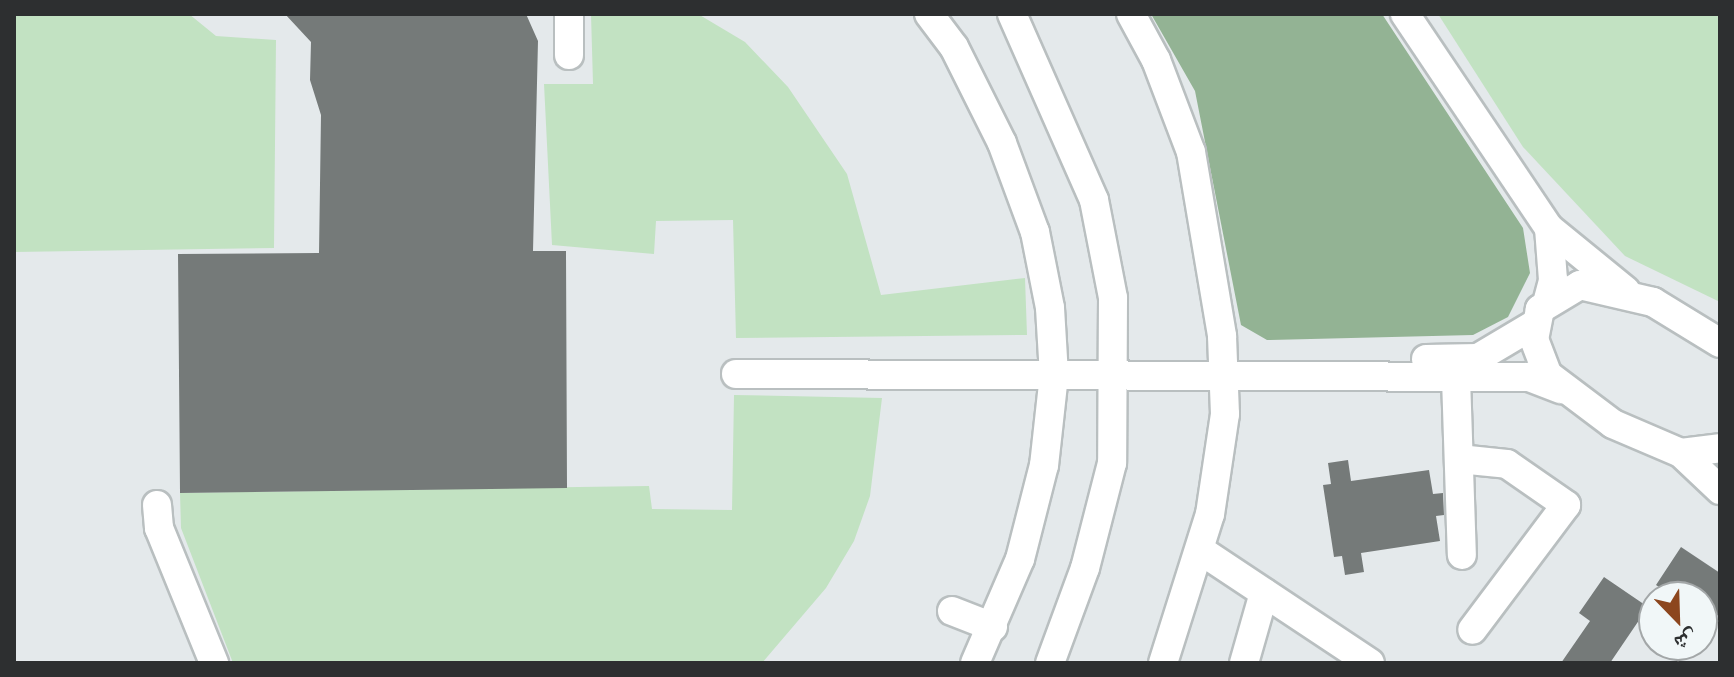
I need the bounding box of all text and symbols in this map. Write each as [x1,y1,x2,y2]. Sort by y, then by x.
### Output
north arrow [1638,581,1718,661]
text: ش [1671,625,1703,659]

